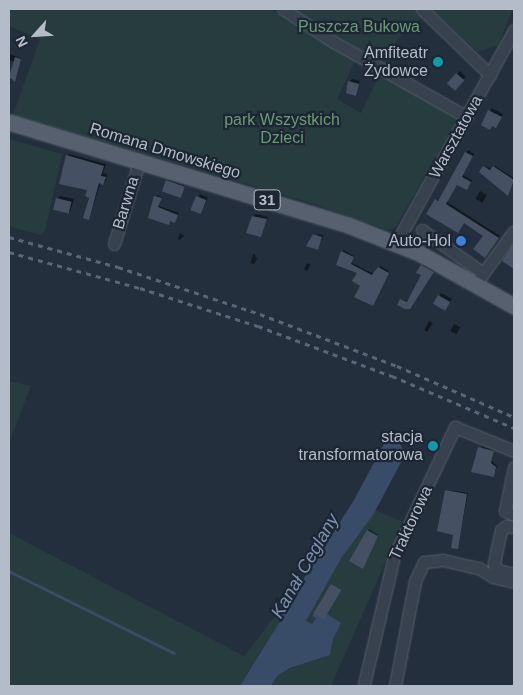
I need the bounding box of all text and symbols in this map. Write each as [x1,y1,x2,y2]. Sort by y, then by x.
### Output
north arrow [10,10,60,60]
park label: Puszcza Bukowa [298,17,420,37]
text: N [12,34,31,50]
place label: Amfiteatr Żydowce [364,43,428,81]
marker: Amfiteatr Żydowce [432,56,444,68]
street label: Warsztatowa [425,92,487,182]
park label: park Wszystkich Dzieci [224,110,340,148]
street label: Romana Dmowskiego [87,119,243,183]
street label: Barwna [109,174,143,232]
road number: 31 [253,188,281,212]
place label: Auto-Hol [389,231,451,251]
marker: Auto-Hol [455,235,467,247]
place label: stacja transformatorowa [299,427,423,465]
marker: stacja transformatorowa [427,440,439,452]
street label: Traktorowa [386,483,436,563]
water label: Kanał Ceglany [266,510,344,622]

